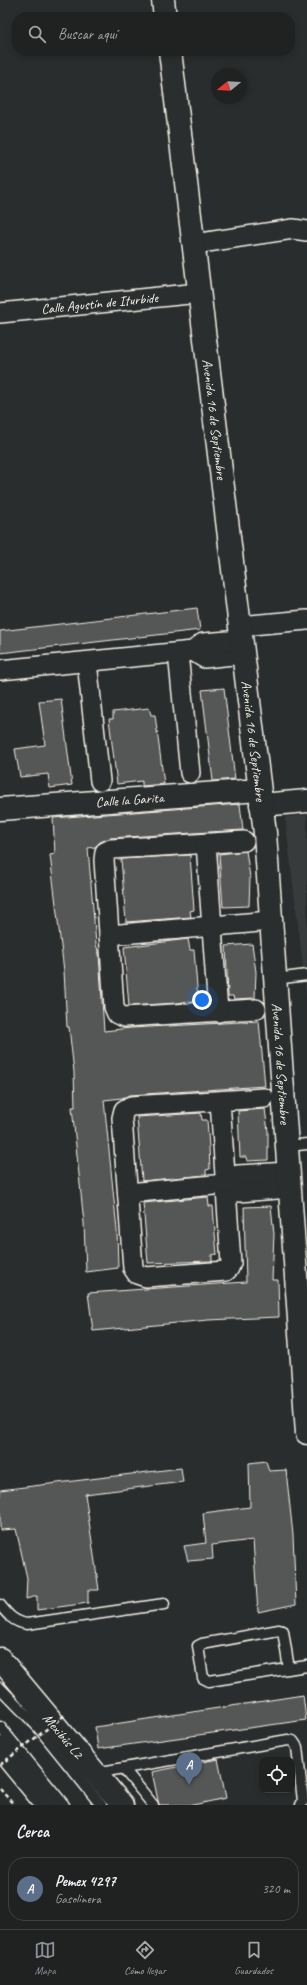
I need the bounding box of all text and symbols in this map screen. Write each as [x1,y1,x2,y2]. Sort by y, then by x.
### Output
search box [12,12,295,56]
icon: search [26,23,48,45]
text: Buscar aquí [58,25,117,44]
north arrow [211,68,247,104]
street label: Calle Agustín de Iturbide [40,289,160,317]
street label: Avenida 16 de Septiembre [199,358,231,482]
street label: Avenida 16 de Septiembre [238,680,270,804]
street label: Calle la Garita [95,788,165,810]
your location [192,990,212,1010]
street label: Avenida 16 de Septiembre [268,1003,294,1126]
street label: Mexibús L2 [39,1710,88,1763]
pin: A [176,1752,202,1785]
map controls [259,1757,295,1793]
button: locate [259,1757,295,1793]
text: Cerca [16,1821,49,1842]
text: Pemex 4297 [55,1872,116,1891]
text: A [27,1881,33,1897]
text: 320 m [262,1881,290,1897]
text: Gasolinera [55,1891,101,1907]
tab: Mapa [34,1939,56,1977]
tab: Cómo llegar [124,1939,166,1977]
tab: Guardados [234,1939,273,1977]

